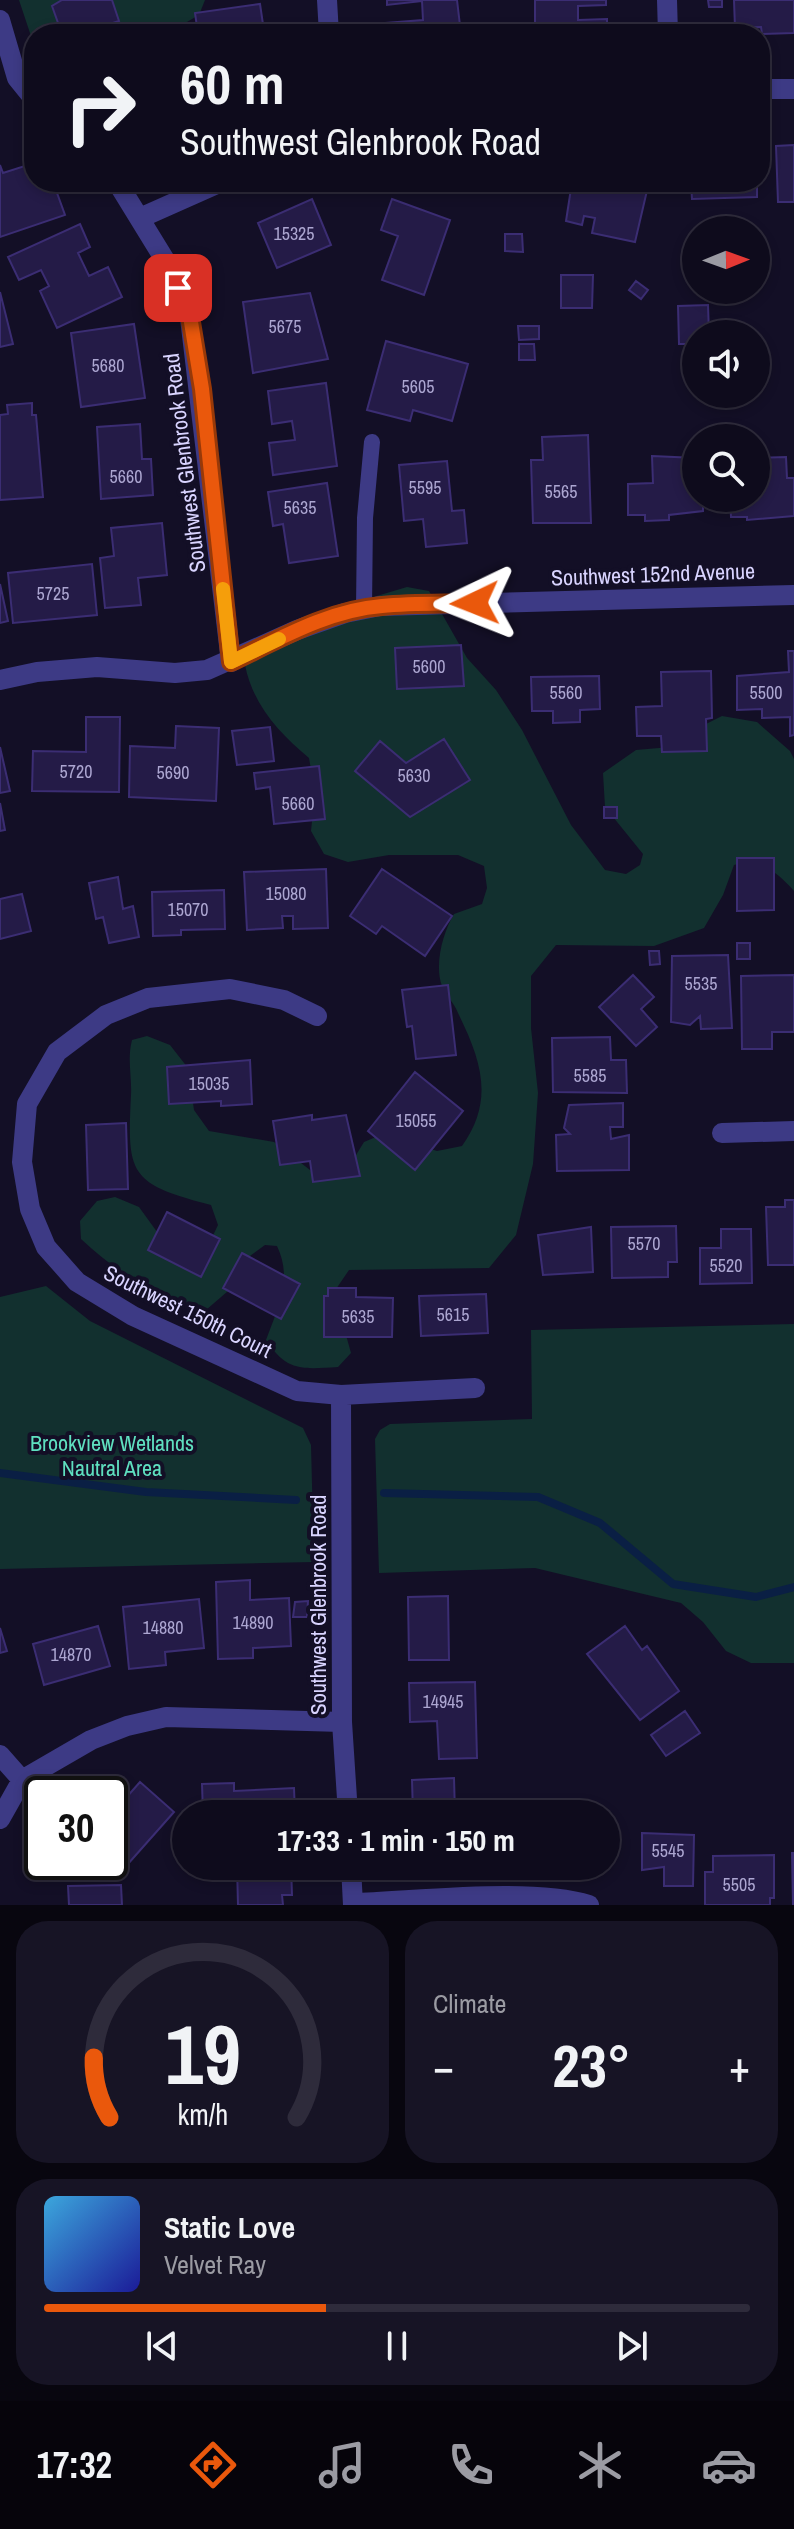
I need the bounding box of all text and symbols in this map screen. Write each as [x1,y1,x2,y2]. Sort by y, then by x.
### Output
text: 60 m [180,46,285,121]
icon: right [48,56,152,160]
text: Southwest Glenbrook Road [180,118,541,166]
north arrow [682,216,770,304]
map controls [682,216,770,512]
house number: 15325 [273,221,315,246]
pin [144,254,212,322]
icon: arrive [156,266,200,310]
house number: 5675 [269,314,301,339]
button: sound [682,320,770,408]
street label: Southwest Glenbrook Road [156,352,212,574]
house number: 5680 [92,353,124,378]
house number: 5605 [402,374,434,399]
button: search [682,424,770,512]
house number: 5660 [110,464,142,489]
house number: 5595 [409,475,441,500]
house number: 5565 [545,479,577,504]
house number: 5635 [284,495,316,520]
street label: Southwest 152nd Avenue [550,555,756,593]
position arrow [433,561,517,645]
house number: 5725 [37,581,69,606]
house number: 5600 [413,654,445,679]
house number: 5560 [550,680,582,705]
house number: 5500 [750,680,782,705]
house number: 5720 [60,759,92,784]
house number: 5690 [157,760,189,785]
house number: 5630 [398,763,430,788]
house number: 5660 [282,791,314,816]
house number: 15080 [265,881,307,906]
house number: 15070 [167,897,209,922]
house number: 5535 [685,971,717,996]
house number: 5585 [574,1063,606,1088]
house number: 15035 [188,1071,230,1096]
house number: 15055 [395,1108,437,1133]
house number: 5570 [628,1231,660,1256]
house number: 5520 [710,1253,742,1278]
street label: Southwest 150th Court [99,1257,277,1365]
house number: 5615 [437,1302,469,1327]
house number: 5635 [342,1304,374,1329]
park label: Brookview Wetlands Nautral Area [30,1428,194,1483]
street label: Southwest Glenbrook Road [303,1495,333,1715]
house number: 14890 [232,1610,274,1635]
house number: 14880 [142,1615,184,1640]
house number: 14870 [50,1642,92,1667]
house number: 14945 [422,1689,464,1714]
speed limit sign: 30 [24,1776,128,1880]
text: 17:33 · 1 min · 150 m [277,1820,515,1860]
house number: 5545 [652,1838,684,1863]
house number: 5505 [723,1872,755,1897]
text: Climate [433,1986,506,2021]
text: 19 [165,1998,240,2110]
text: 23° [552,2025,631,2106]
text: − [433,2036,454,2096]
text: + [729,2036,750,2096]
text: km/h [177,2095,228,2134]
text: Static Love [164,2207,295,2247]
text: Velvet Ray [164,2247,266,2282]
icon: previous [140,2324,184,2368]
icon: pause [375,2324,419,2368]
icon: next [610,2324,654,2368]
icon: directions [185,2437,241,2493]
icon: music [314,2437,370,2493]
icon: phone [443,2437,499,2493]
icon: climate [572,2437,628,2493]
icon: car [701,2437,757,2493]
text: 17:32 [37,2441,112,2489]

